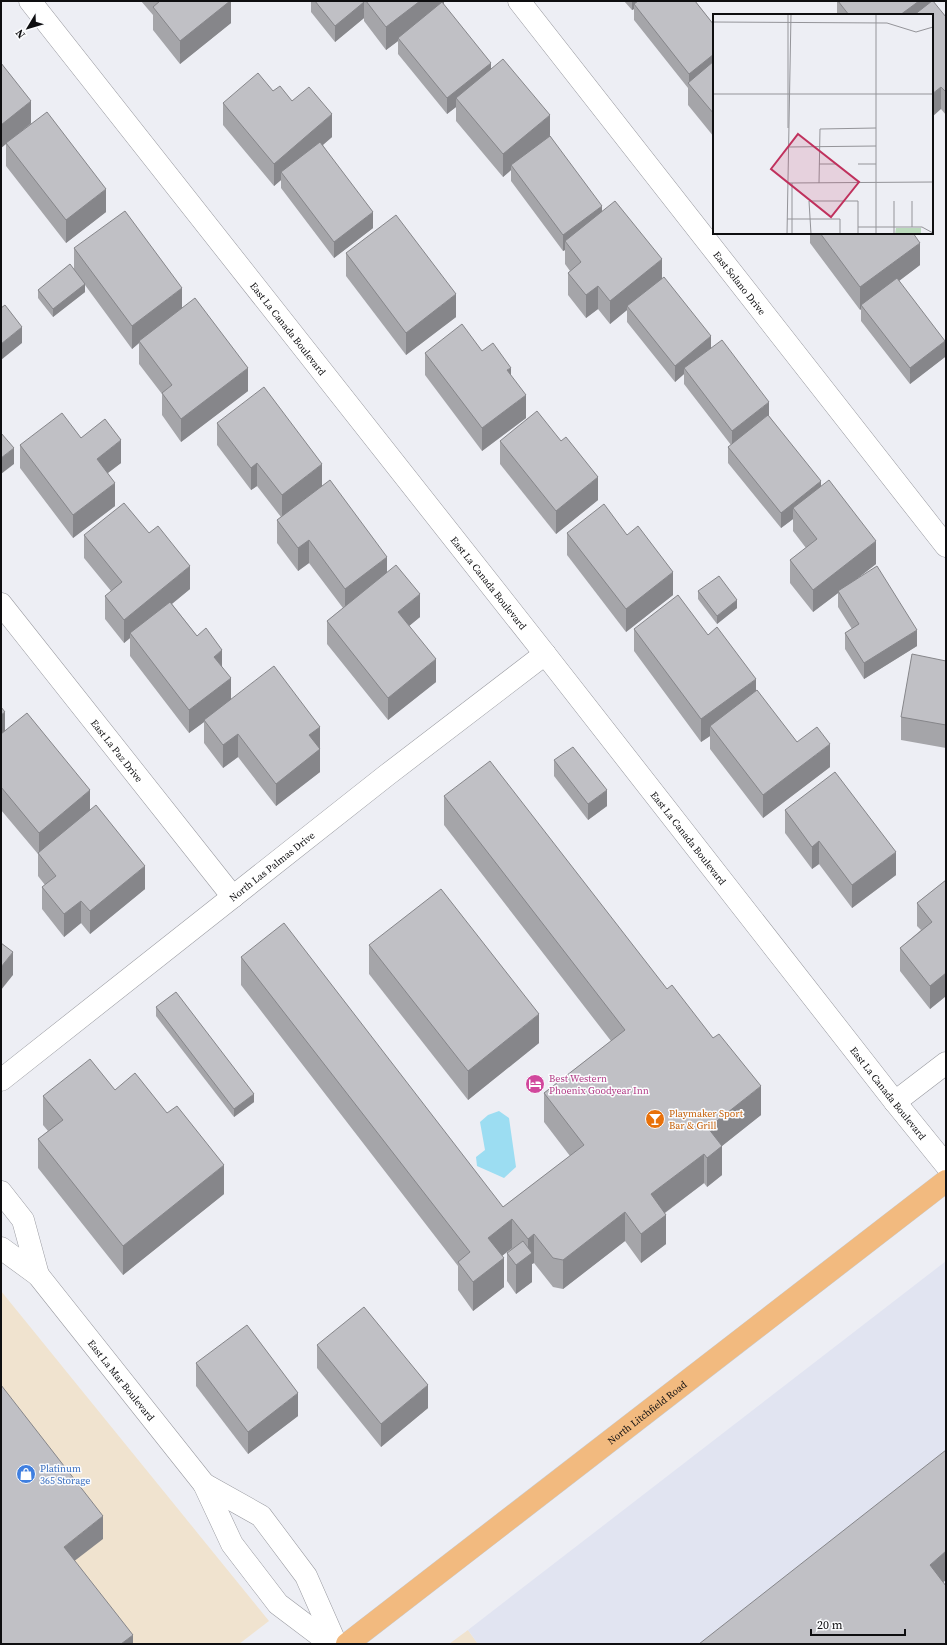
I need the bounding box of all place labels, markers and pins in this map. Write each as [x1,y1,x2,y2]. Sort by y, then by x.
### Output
place label: Best Western Phoenix Goodyear Inn [549,1072,649,1097]
hotel icon: Best Western Phoenix Goodyear Inn [524,1073,546,1095]
place label: Playmaker Sport Bar & Grill [669,1107,744,1132]
bar icon: Playmaker Sport Bar & Grill [644,1108,666,1130]
place label: Platinum 365 Storage [40,1462,90,1487]
shop icon: Platinum 365 Storage [15,1463,37,1485]

